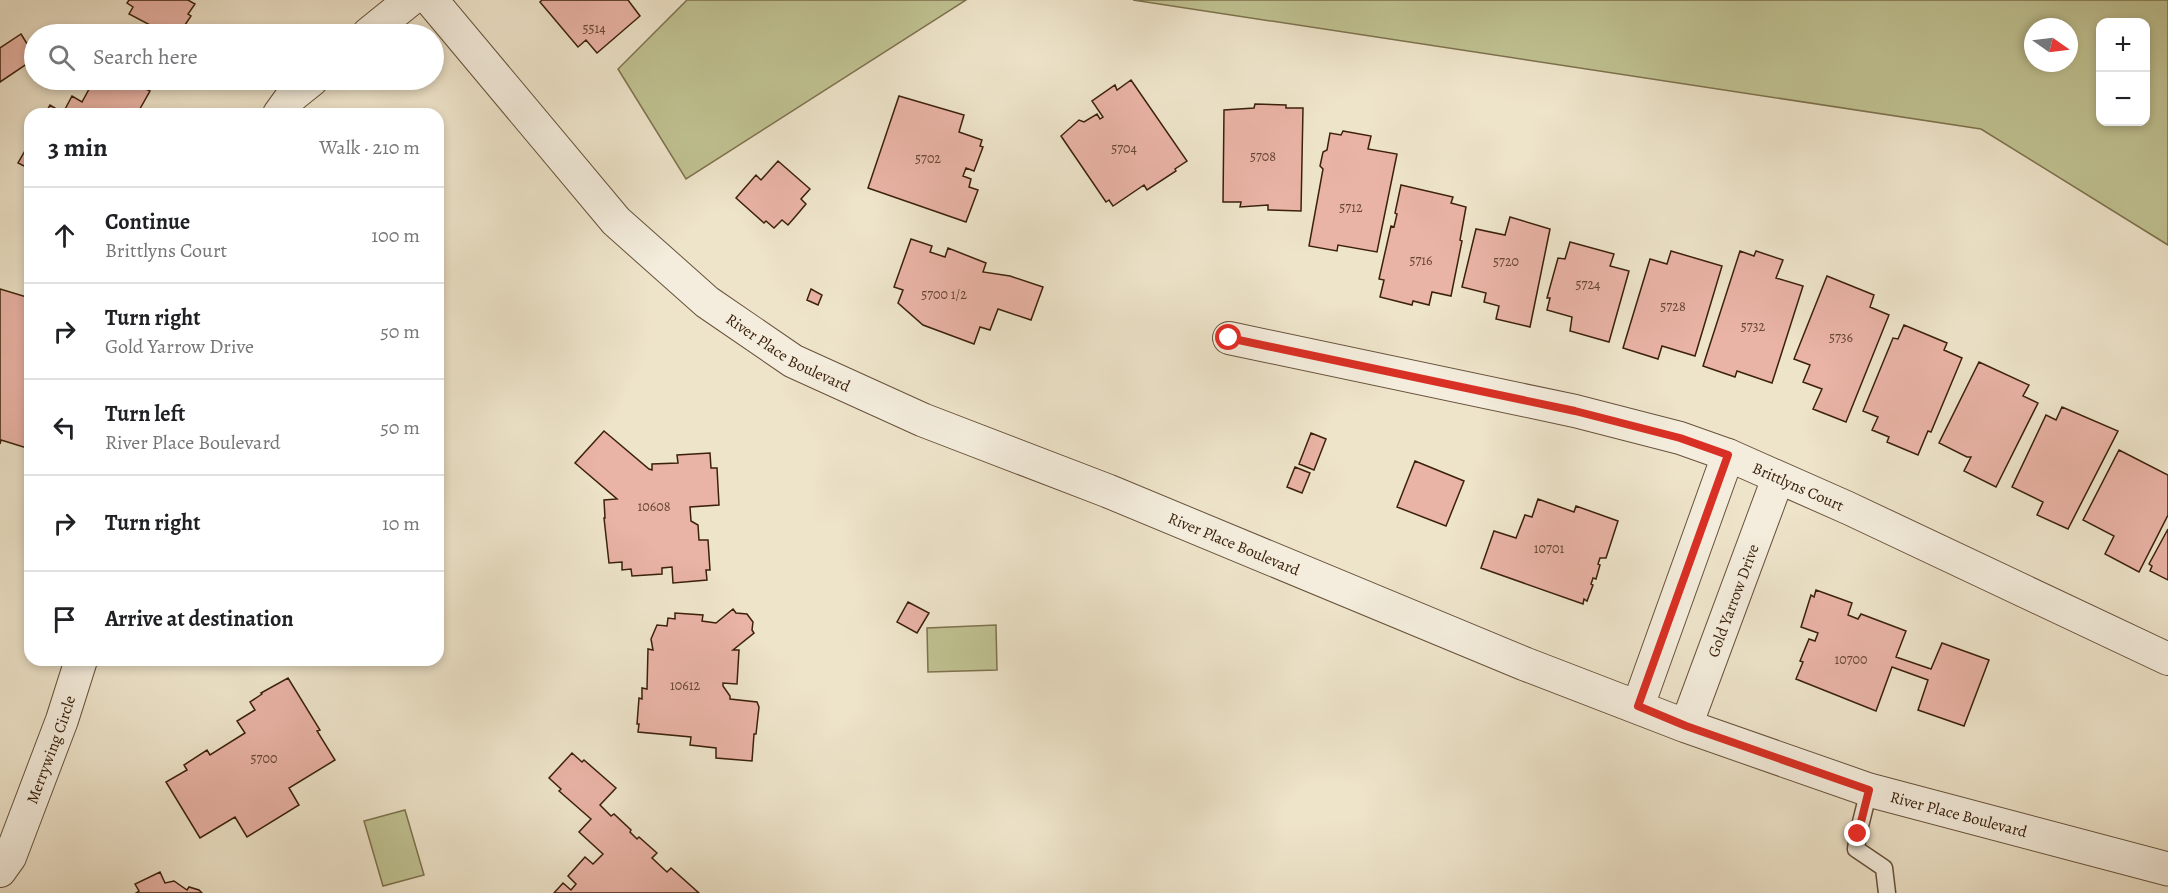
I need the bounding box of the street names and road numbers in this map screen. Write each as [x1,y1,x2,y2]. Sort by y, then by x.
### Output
street label: River Place Boulevard [721,308,854,398]
street label: Brittlyns Court [1749,457,1847,517]
street label: River Place Boulevard [1165,507,1303,582]
street label: Gold Yarrow Drive [1702,541,1765,660]
street label: Merrywing Circle [21,693,81,807]
street label: River Place Boulevard [1888,786,2030,843]

